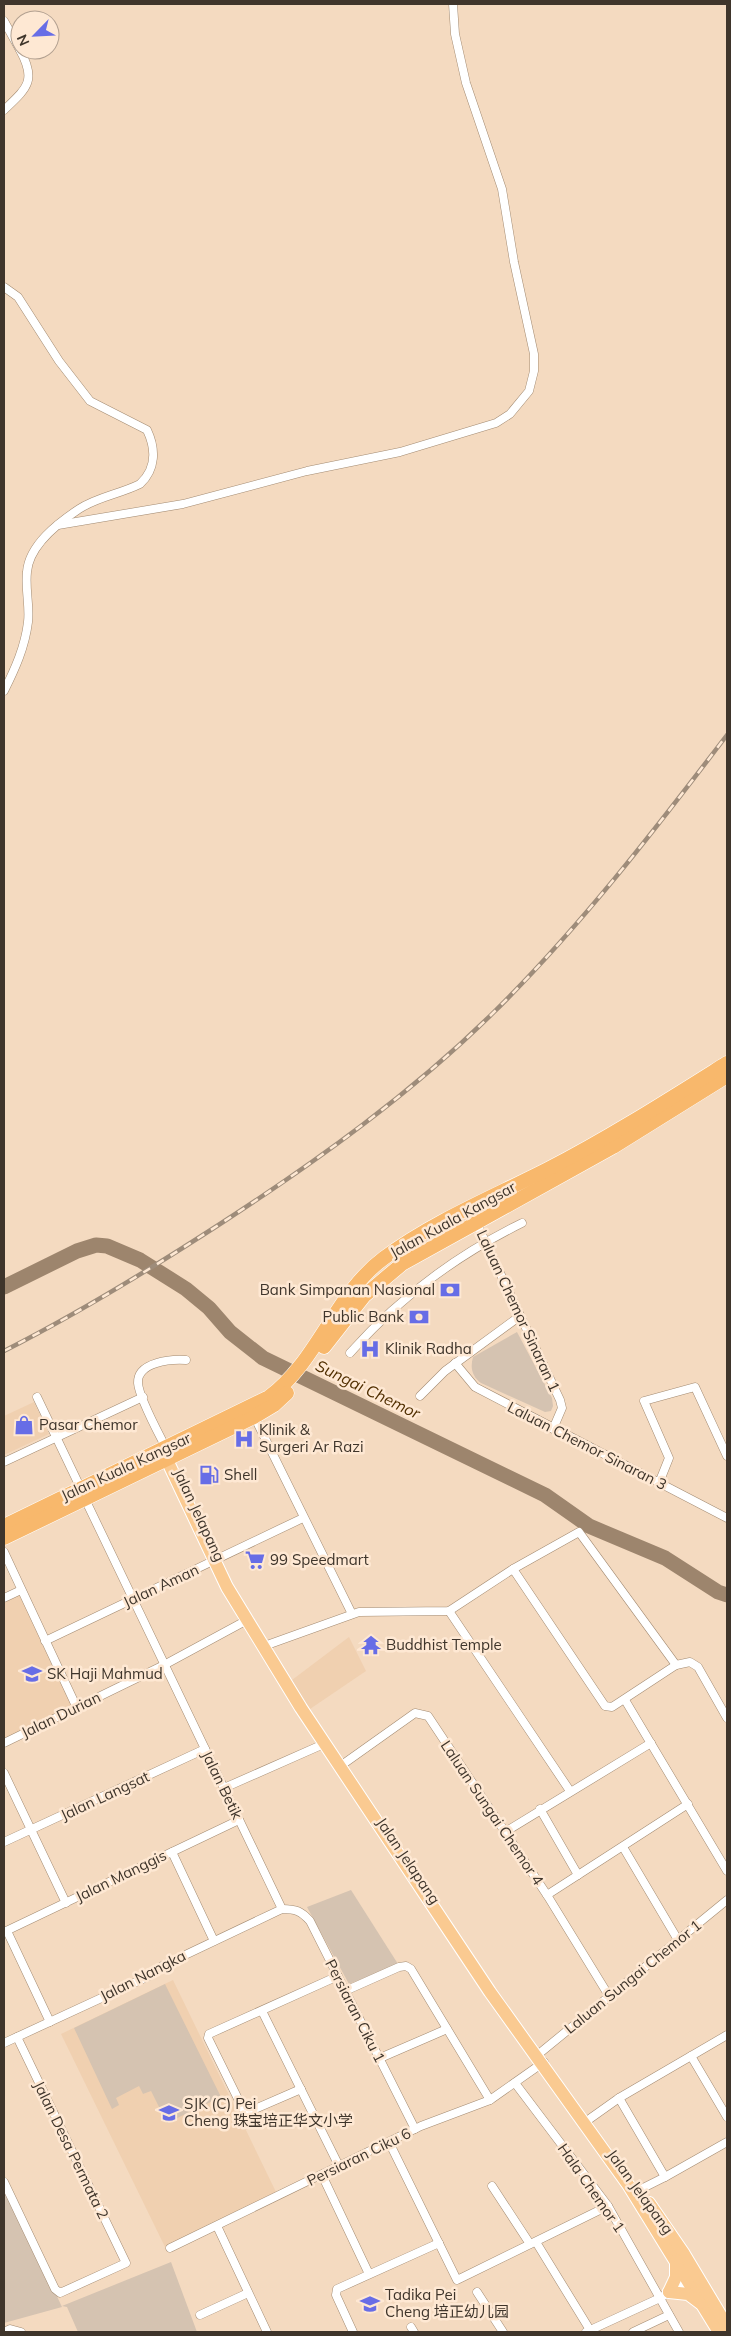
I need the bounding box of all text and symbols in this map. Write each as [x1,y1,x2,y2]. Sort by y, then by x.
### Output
north arrow [10,10,60,60]
text: N [13,32,33,49]
street label: Jalan Kuala Kangsar [387,1177,519,1262]
street label: Laluan Chemor Sinaran 1 [473,1227,564,1395]
bank icon: Bank Simpanan Nasional [439,1279,461,1301]
place label: Bank Simpanan Nasional [260,1280,435,1299]
bank icon: Public Bank [408,1306,430,1328]
place label: Public Bank [322,1307,404,1326]
hospital icon: Klinik Radha [359,1338,381,1360]
place label: Klinik Radha [385,1339,472,1358]
water label: Sungai Chemor [312,1355,425,1423]
street label: Laluan Chemor Sinaran 3 [504,1397,670,1494]
shop icon: Pasar Chemor [13,1414,35,1436]
place label: Pasar Chemor [39,1415,138,1434]
place label: Klinik & Surgeri Ar Razi [259,1420,364,1456]
street label: Jalan Kuala Kangsar [58,1428,194,1505]
hospital icon: Klinik & Surgeri Ar Razi [233,1428,255,1450]
fuel station icon: Shell [198,1464,220,1486]
street label: Jalan Jelapang [170,1465,229,1564]
place label: Shell [224,1465,257,1484]
supermarket icon: 99 Speedmart [244,1549,266,1571]
place label: 99 Speedmart [270,1550,369,1569]
street label: Jalan Aman [120,1560,202,1611]
temple icon: Buddhist Temple [360,1634,382,1656]
place label: Buddhist Temple [386,1635,502,1654]
school or university icon: SK Haji Mahmud [21,1663,43,1685]
place label: SK Haji Mahmud [47,1664,163,1683]
street label: Jalan Durian [18,1687,104,1742]
street label: Laluan Sungai Chemor 4 [437,1737,548,1889]
street label: Jalan Betik [198,1747,247,1822]
street label: Jalan Langsat [57,1767,152,1824]
street label: Jalan Jelapang [372,1814,444,1908]
street label: Jalan Manggis [72,1845,169,1906]
street label: Laluan Sungai Chemor 1 [560,1916,705,2038]
street label: Jalan Nangka [97,1946,189,2005]
street label: Persiaran Ciku 1 [321,1956,390,2066]
street label: Jalan Desa Permata 2 [30,2078,113,2222]
place label: SJK (C) Pei Cheng 珠宝培正华文小学 [184,2094,353,2130]
school or university icon: SJK (C) Pei Cheng 珠宝培正华文小学 [158,2102,180,2124]
street label: Persiaran Ciku 6 [304,2123,414,2190]
street label: Hala Chemor 1 [554,2140,629,2236]
street label: Jalan Jelapang [603,2145,678,2238]
place label: Tadika Pei Cheng 培正幼儿园 [385,2285,509,2321]
school or university icon: Tadika Pei Cheng 培正幼儿园 [359,2293,381,2315]

